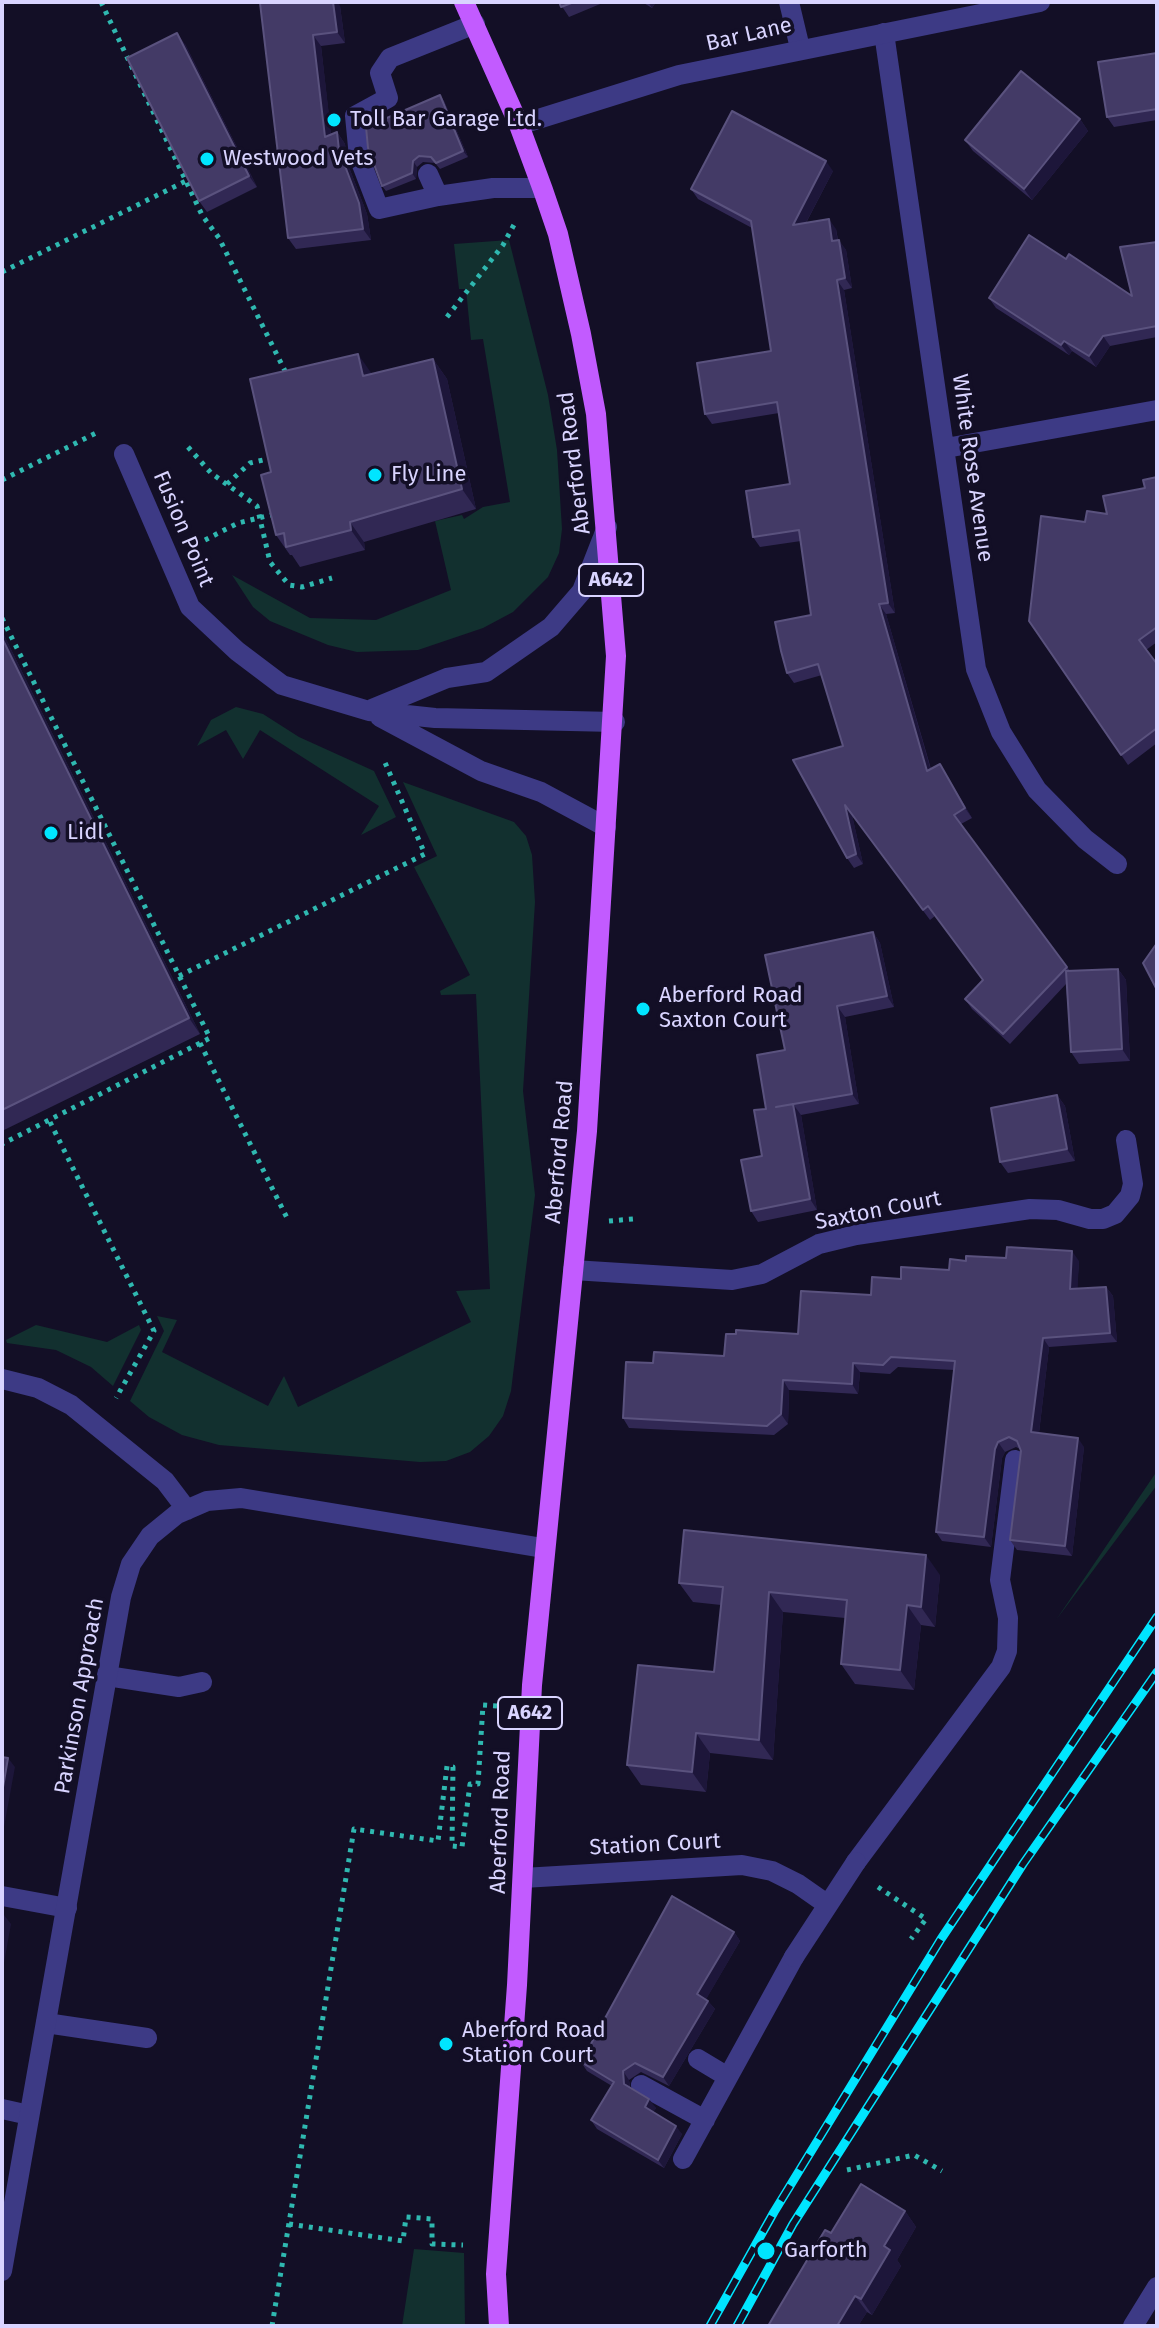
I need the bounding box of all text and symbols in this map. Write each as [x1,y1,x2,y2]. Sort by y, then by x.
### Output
street label: Bar Lane [704,12,794,58]
place label: Toll Bar Garage Ltd. [350,107,542,133]
marker: Toll Bar Garage Ltd. [325,111,343,129]
place label: Westwood Vets [223,146,374,172]
marker: Westwood Vets [198,150,216,168]
street label: White Rose Avenue [946,372,998,564]
street label: Aberford Road [553,390,597,536]
place label: Fly Line [391,462,467,488]
marker: Fly Line [366,466,384,484]
street label: Fusion Point [147,467,219,591]
road number: A642 [579,564,643,596]
place label: Lidl [67,820,104,846]
marker: Lidl [42,824,60,842]
place label: Aberford Road Saxton Court [659,983,803,1034]
marker: Aberford Road Saxton Court [634,1000,652,1018]
street label: Aberford Road [541,1079,579,1225]
street label: Saxton Court [813,1186,943,1236]
street label: Parkinson Approach [50,1596,110,1796]
road number: A642 [498,1697,562,1729]
street label: Aberford Road [485,1750,517,1894]
street label: Station Court [589,1828,721,1862]
place label: Aberford Road Station Court [462,2018,606,2070]
marker: Aberford Road Station Court [437,2035,455,2053]
place label: Garforth [784,2238,868,2264]
marker: Garforth [755,2240,777,2262]

